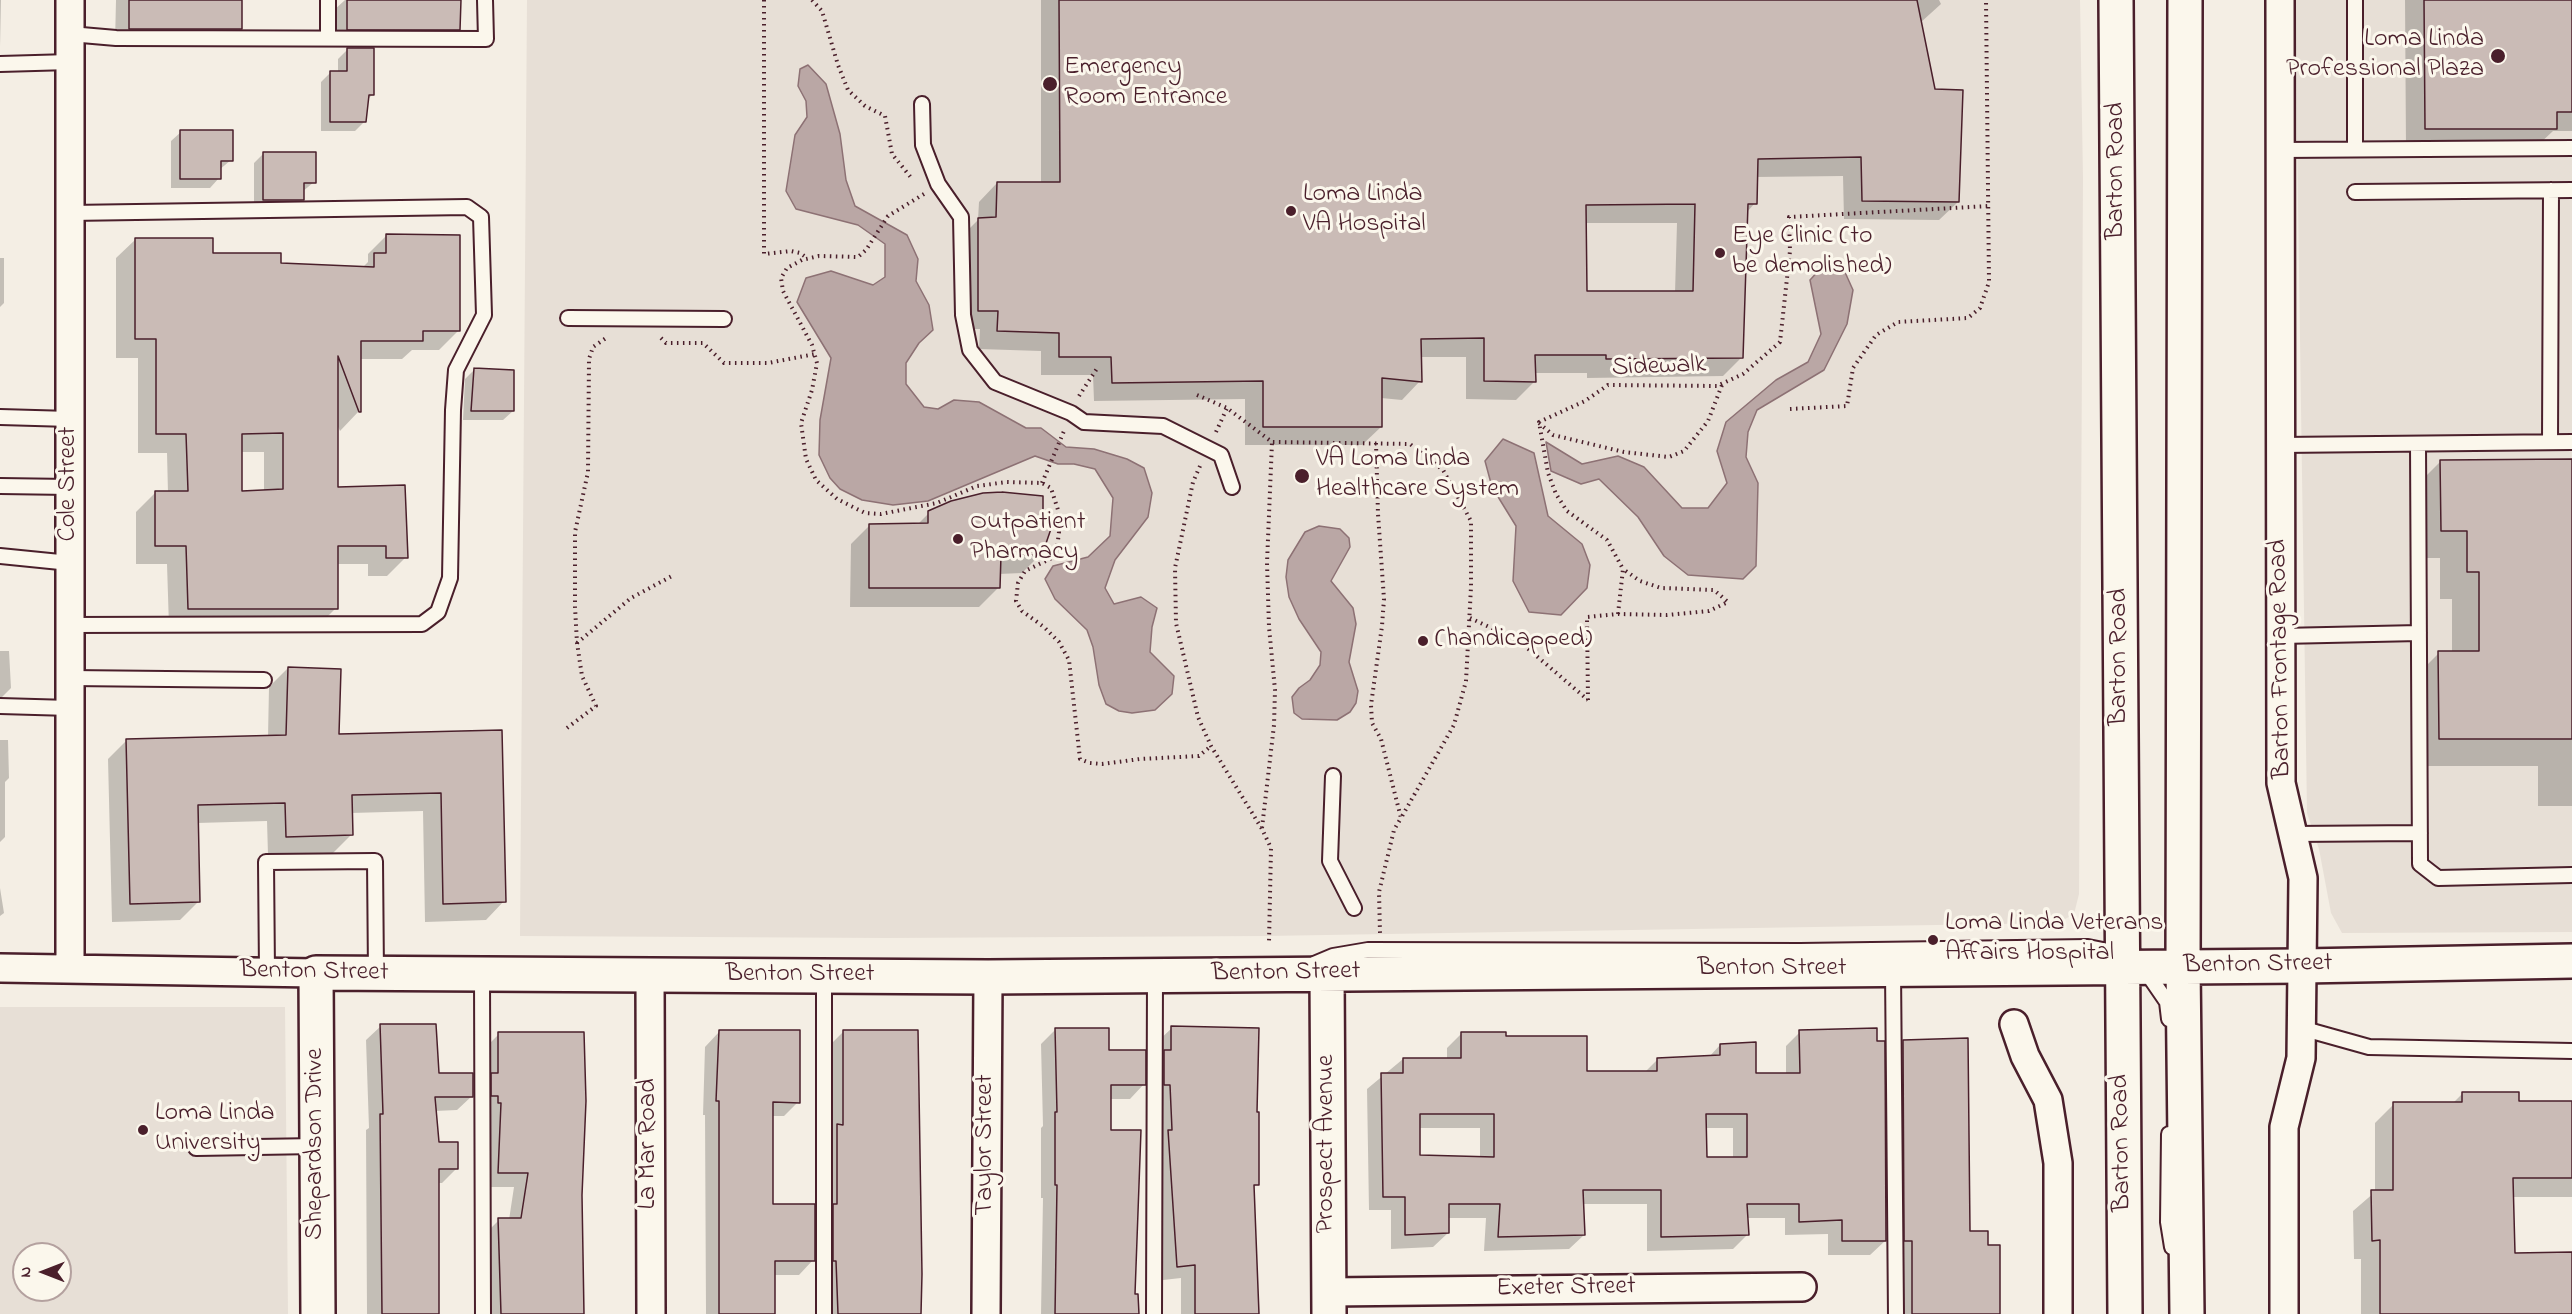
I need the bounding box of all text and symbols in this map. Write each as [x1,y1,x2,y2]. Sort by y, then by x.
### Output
place label: Loma Linda Professional Plaza [2286,25,2484,86]
marker: Loma Linda Professional Plaza [2489,47,2507,65]
place label: Emergency Room Entrance [1064,53,1228,114]
marker: Emergency Room Entrance [1041,75,1059,93]
street label: Barton Road [2102,102,2134,240]
place label: Loma Linda VA Hospital [1303,180,1426,242]
marker: Loma Linda VA Hospital [1284,204,1298,218]
place label: Eye Clinic (to be demolished) [1732,222,1892,284]
marker: Eye Clinic (to be demolished) [1713,246,1727,260]
street label: Sidewalk [1611,351,1707,385]
street label: Cole Street [54,426,86,542]
place label: VA Loma Linda Healthcare System [1316,445,1519,506]
marker: VA Loma Linda Healthcare System [1293,467,1311,485]
place label: Outpatient Pharmacy [970,508,1085,570]
marker: Outpatient Pharmacy [951,532,965,546]
street label: Barton Frontage Road [2264,539,2300,779]
street label: Barton Road [2105,588,2137,726]
place label: (handicapped) [1435,625,1592,657]
marker: (handicapped) [1416,634,1430,648]
place label: Loma Linda Veterans Affairs Hospital [1945,909,2164,970]
marker: Loma Linda Veterans Affairs Hospital [1926,933,1940,947]
street label: Benton Street [2183,949,2333,983]
street label: Benton Street [1697,954,1847,986]
street label: Benton Street [239,956,389,990]
street label: Benton Street [1211,957,1361,991]
street label: Benton Street [725,960,875,992]
street label: Shepardson Drive [301,1048,333,1240]
street label: Prospect Avenue [1312,1055,1344,1233]
street label: Taylor Street [971,1074,1003,1216]
street label: Barton Road [2106,1074,2140,1212]
street label: La Mar Road [634,1078,666,1210]
place label: Loma Linda University [155,1099,275,1160]
marker: Loma Linda University [136,1123,150,1137]
north arrow [12,1242,72,1302]
text: N [14,1267,38,1277]
street label: Exeter Street [1496,1272,1636,1306]

